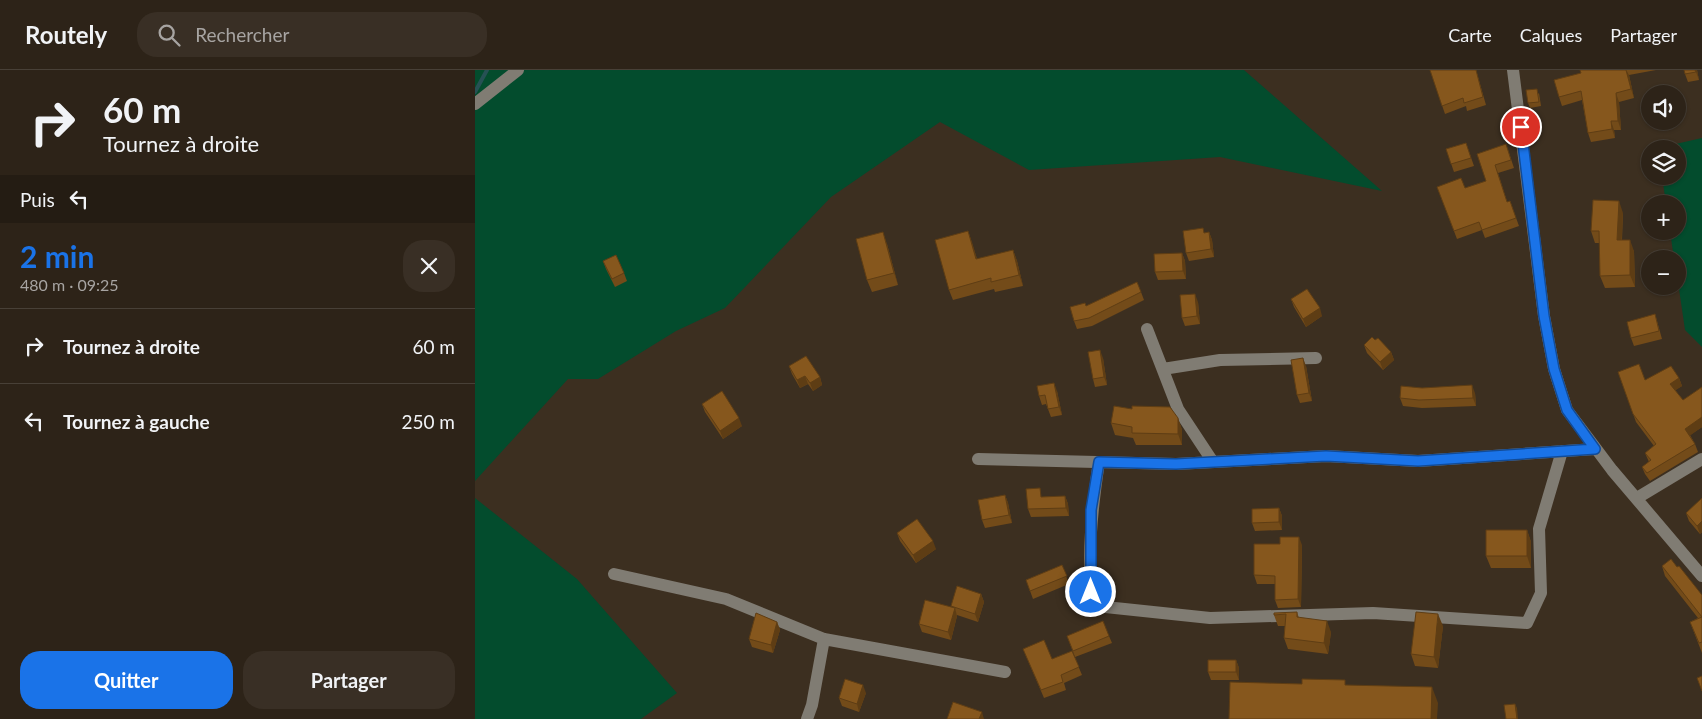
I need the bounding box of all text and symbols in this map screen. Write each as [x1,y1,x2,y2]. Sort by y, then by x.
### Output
search box [137,12,487,57]
text: Routely [25,20,107,49]
icon: search [155,21,183,49]
text: Rechercher [195,23,289,46]
text: Carte [1448,24,1492,46]
text: Calques [1520,24,1582,46]
text: Partager [1610,24,1677,46]
map controls [1641,85,1686,295]
button: sound [1641,85,1686,130]
text: 60 m [103,88,181,130]
icon: right [20,90,85,155]
pin [1500,106,1542,148]
icon: arrive [1507,113,1535,141]
text: Tournez à droite [103,130,259,157]
button: layers [1641,140,1686,185]
icon: left [65,185,93,213]
text: Puis [20,188,55,211]
button: + [1641,195,1686,240]
text: 2 min [20,238,94,274]
button: close [403,240,455,292]
button: − [1641,250,1686,295]
text: 480 m · 09:25 [20,275,119,294]
icon: right [20,332,48,360]
text: Tournez à droite [63,335,200,358]
text: 60 m [412,335,455,358]
icon: left [20,407,48,435]
text: Tournez à gauche [63,410,210,433]
text: 250 m [401,410,455,433]
position arrow [1064,565,1116,617]
button: Quitter [20,651,233,709]
button: Partager [243,651,455,709]

